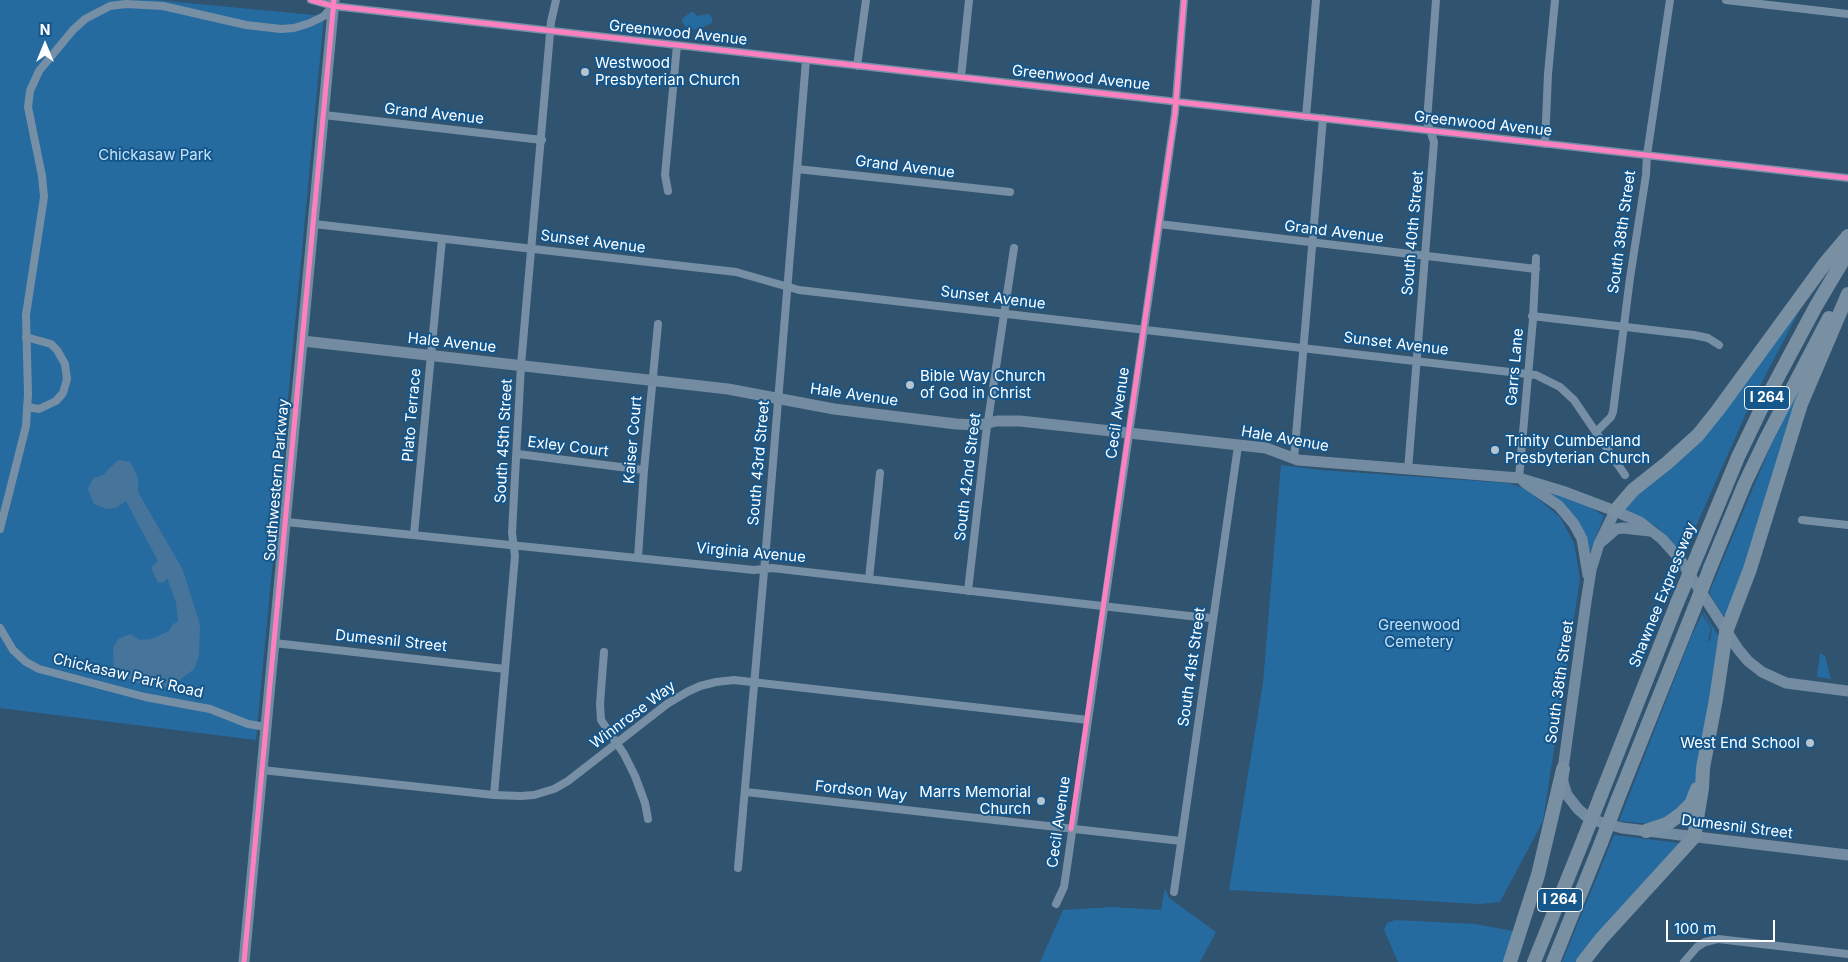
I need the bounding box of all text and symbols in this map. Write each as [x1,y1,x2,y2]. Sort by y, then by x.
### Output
street label: Greenwood Avenue [608,17,748,49]
north arrow [20,20,70,70]
text: N [40,21,50,38]
place label: Westwood Presbyterian Church [595,54,740,89]
street label: Greenwood Avenue [1011,62,1151,94]
marker: Westwood Presbyterian Church [579,66,591,78]
street label: Grand Avenue [383,100,485,128]
street label: Greenwood Avenue [1413,108,1553,140]
park label: Chickasaw Park [98,146,212,164]
street label: Grand Avenue [854,152,956,182]
street label: South 38th Street [1604,169,1640,295]
street label: South 40th Street [1399,170,1427,296]
street label: Grand Avenue [1283,217,1385,247]
street label: Sunset Avenue [539,227,647,257]
street label: Sunset Avenue [939,283,1047,313]
street label: Garrs Lane [1503,327,1527,407]
street label: Hale Avenue [407,329,497,357]
street label: Sunset Avenue [1342,329,1450,359]
street label: Cecil Avenue [1103,366,1133,460]
street label: Plato Terrace [399,367,425,463]
place label: Bible Way Church of God in Christ [920,367,1046,402]
street label: South 45th Street [492,378,516,504]
marker: Bible Way Church of God in Christ [904,379,916,391]
street label: Hale Avenue [809,380,899,410]
road number: I 264 [1744,386,1790,409]
street label: Kaiser Court [620,395,646,485]
street label: Southwestern Parkway [261,398,293,562]
street label: South 43rd Street [745,400,773,526]
street label: South 42nd Street [951,412,985,542]
street label: Hale Avenue [1240,422,1330,456]
place label: Trinity Cumberland Presbyterian Church [1505,432,1650,467]
street label: Exley Court [526,433,610,461]
marker: Trinity Cumberland Presbyterian Church [1489,444,1501,456]
street label: Shawnee Expressway [1626,520,1700,670]
street label: Virginia Avenue [695,539,807,567]
street label: South 41st Street [1175,606,1209,728]
park label: Greenwood Cemetery [1378,616,1460,651]
street label: South 38th Street [1542,619,1578,745]
street label: Dumesnil Street [334,626,448,656]
street label: Chickasaw Park Road [51,650,205,702]
street label: Winnrose Way [587,677,679,753]
place label: West End School [1680,734,1800,752]
marker: West End School [1804,737,1816,749]
street label: Cecil Avenue [1044,775,1074,869]
street label: Fordson Way [814,777,908,805]
place label: Marrs Memorial Church [919,783,1031,818]
marker: Marrs Memorial Church [1035,795,1047,807]
street label: Dumesnil Street [1680,811,1794,843]
road number: I 264 [1538,888,1582,912]
scale bar [1668,910,1777,942]
text: 100 m [1674,919,1716,938]

